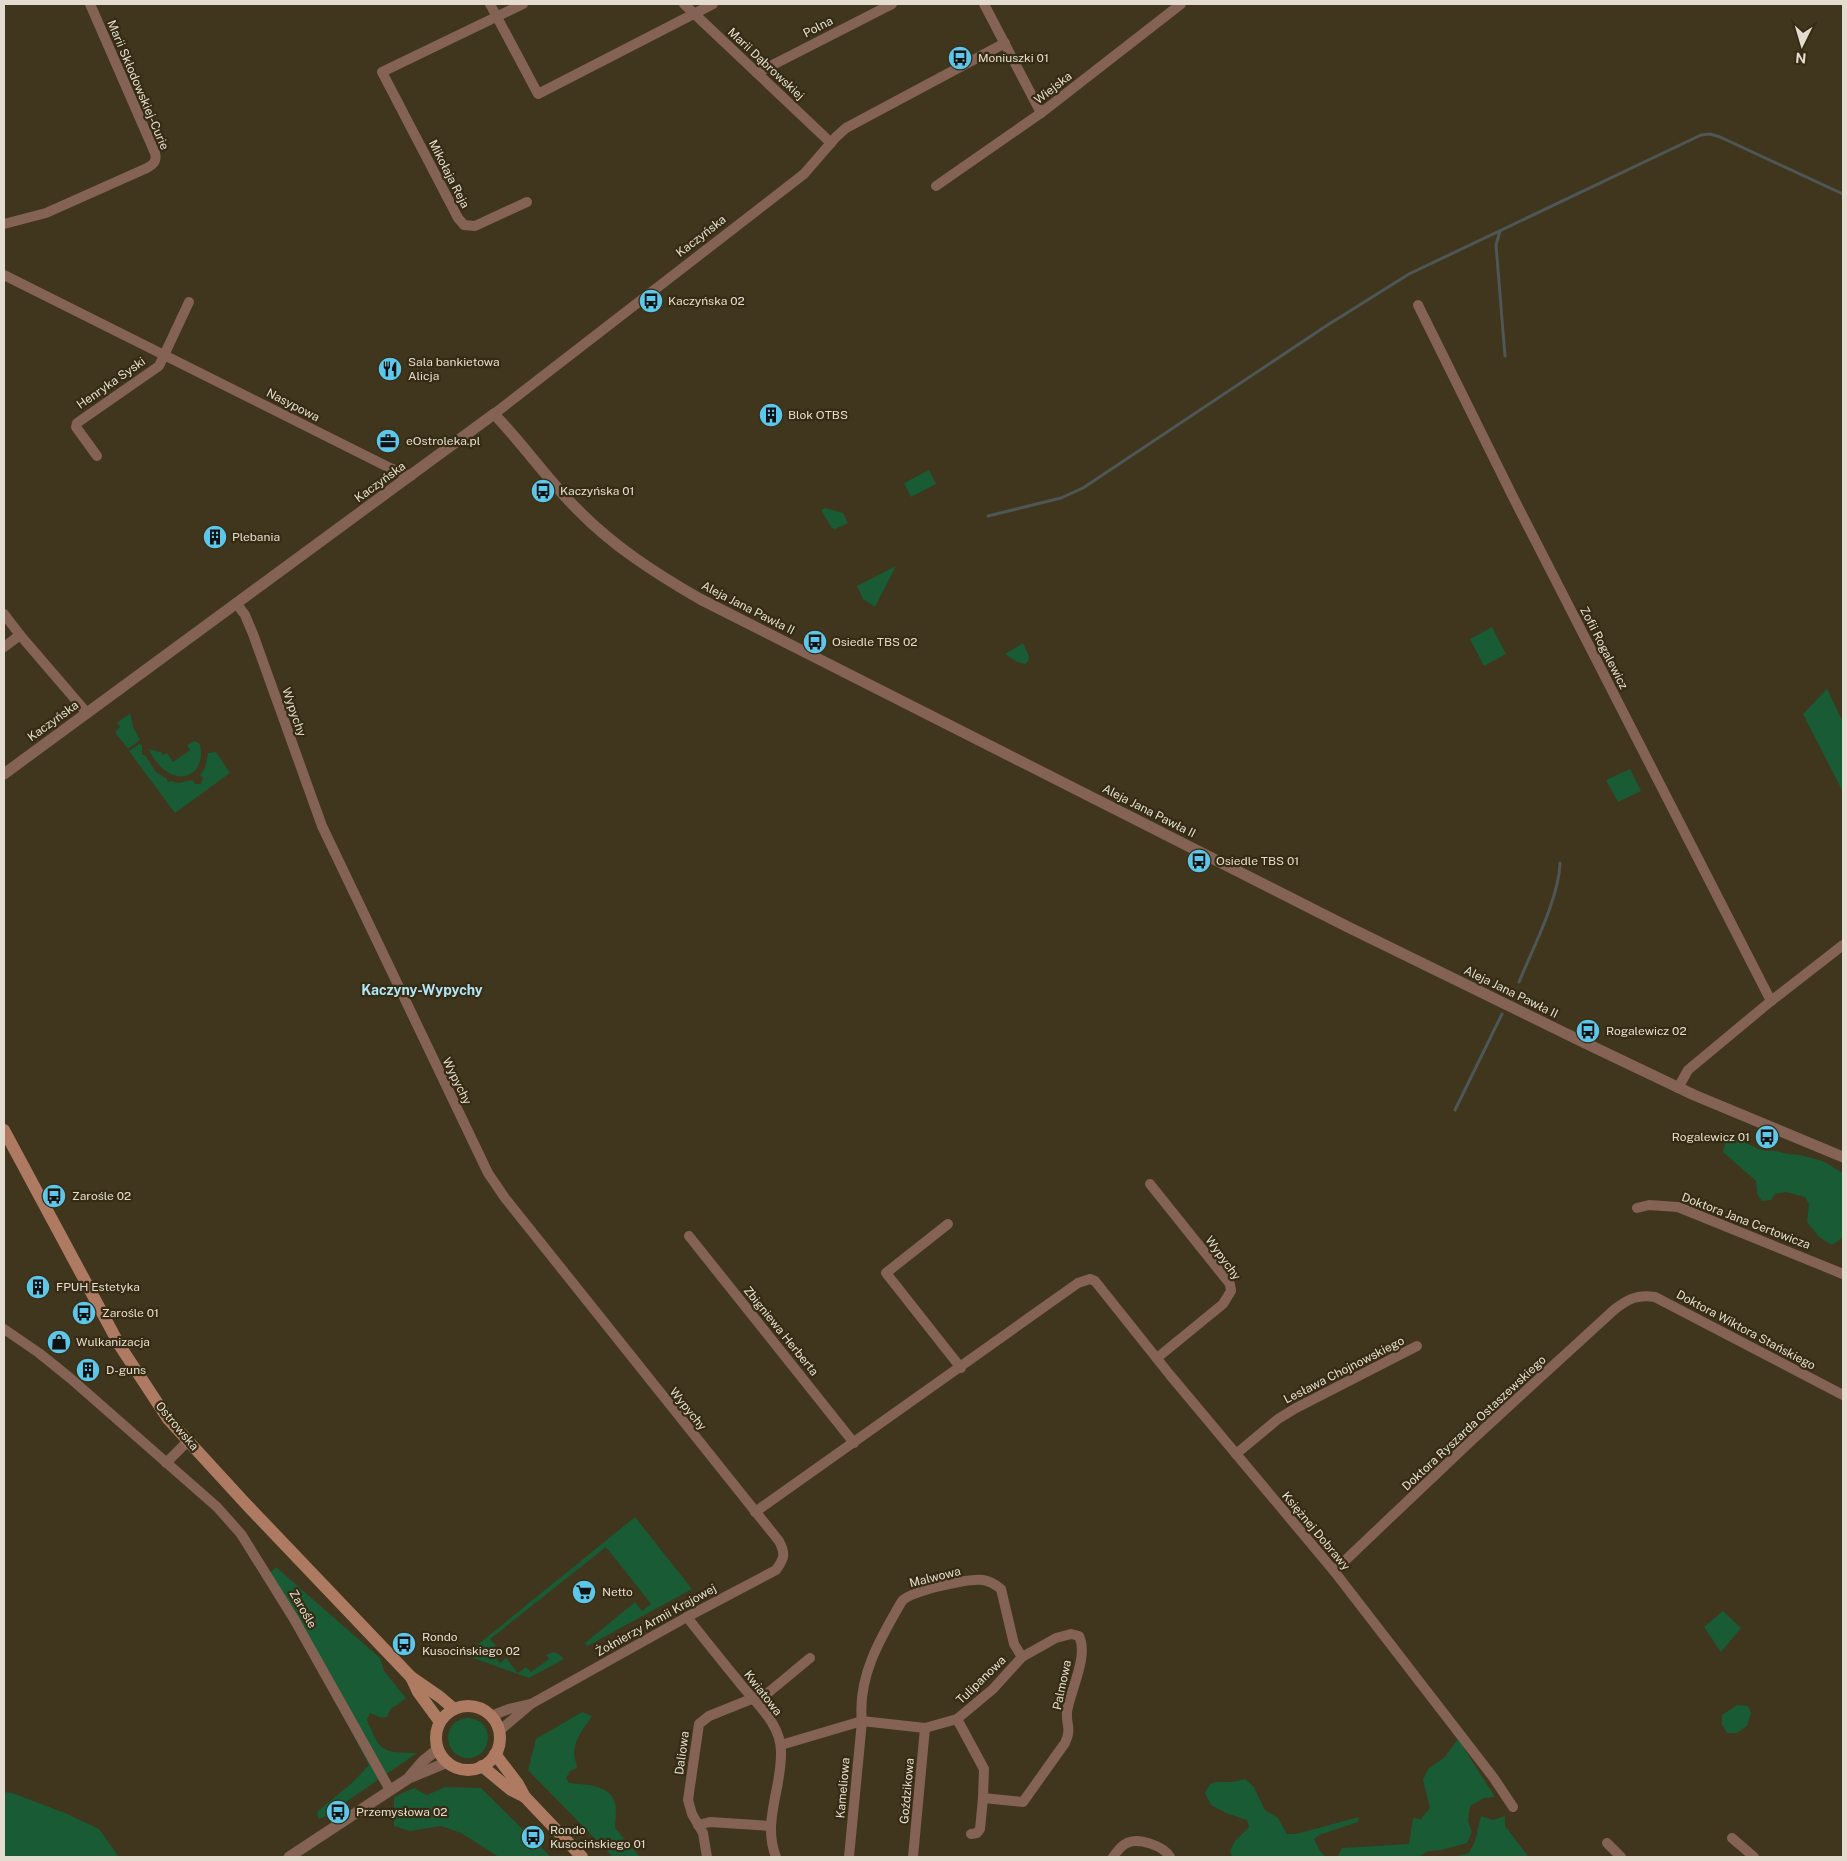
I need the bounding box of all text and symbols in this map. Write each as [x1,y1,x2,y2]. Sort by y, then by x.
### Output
street label: Polna [801,14,835,40]
street label: Marii Skłodowskiej-Curie [104,18,172,152]
north arrow [1777,20,1827,70]
street label: Marii Dąbrowskiej [725,25,807,103]
bus stop icon: Moniuszki 01 [947,45,973,71]
text: N [1795,50,1807,66]
place label: Moniuszki 01 [978,51,1049,65]
street label: Wiejska [1031,69,1075,107]
street label: Mikołaja Reja [426,137,472,211]
street label: Kaczyńska [673,212,729,260]
bus stop icon: Kaczyńska 02 [638,288,664,314]
place label: Kaczyńska 02 [668,294,745,308]
street label: Henryka Syski [74,354,148,412]
place label: Sala bankietowa Alicja [408,355,500,383]
restaurant icon: Sala bankietowa Alicja [377,356,403,382]
street label: Nasypowa [264,386,322,424]
building icon: Blok OTBS [758,402,784,428]
place label: Blok OTBS [788,408,848,422]
office icon: eOstroleka.pl [375,428,401,454]
place label: eOstroleka.pl [406,434,481,448]
street label: Kaczyńska [352,459,408,505]
bus stop icon: Kaczyńska 01 [530,478,556,504]
place label: Kaczyńska 01 [560,484,634,498]
building icon: Plebania [202,524,228,550]
place label: Plebania [232,530,280,544]
street label: Aleja Jana Pawła II [699,578,797,638]
street label: Zofii Rogalewicz [1577,604,1631,692]
bus stop icon: Osiedle TBS 02 [802,629,828,655]
place label: Osiedle TBS 02 [832,635,917,649]
street label: Wypychy [279,686,309,739]
street label: Kaczyńska [25,698,81,744]
street label: Aleja Jana Pawła II [1100,781,1198,841]
bus stop icon: Osiedle TBS 01 [1186,848,1212,874]
place label: Osiedle TBS 01 [1216,854,1299,868]
street label: Aleja Jana Pawła II [1462,963,1560,1021]
district label: Kaczyny-Wypychy [361,982,483,998]
bus stop icon: Rogalewicz 02 [1575,1018,1601,1044]
place label: Rogalewicz 02 [1606,1024,1687,1038]
street label: Wypychy [440,1055,475,1107]
bus stop icon: Rogalewicz 01 [1754,1124,1780,1150]
place label: Rogalewicz 01 [1672,1130,1750,1144]
bus stop icon: Zarośle 02 [41,1183,67,1209]
place label: Zarośle 02 [72,1189,131,1203]
street label: Doktora Jana Certowicza [1680,1190,1812,1252]
street label: Wypychy [1202,1233,1244,1283]
building icon: FPUH Estetyka [25,1274,51,1300]
place label: FPUH Estetyka [56,1280,140,1294]
street label: Zbigniewa Herberta [741,1284,821,1378]
street label: Doktora Wiktora Stańskiego [1674,1287,1818,1373]
bus stop icon: Zarośle 01 [71,1300,97,1326]
place label: Zarośle 01 [102,1306,159,1320]
shop icon: Wulkanizacja [46,1329,72,1355]
street label: Lesława Chojnowskiego [1281,1333,1407,1407]
place label: Wulkanizacja [76,1335,150,1349]
street label: Doktora Ryszarda Ostaszewskiego [1399,1352,1549,1493]
building icon: D-guns [75,1357,101,1383]
place label: D-guns [106,1363,146,1377]
street label: Wypychy [667,1385,710,1434]
street label: Ostrowska [153,1399,201,1453]
street label: Księżnej Dobrawy [1279,1489,1353,1574]
street label: Malwowa [908,1564,962,1590]
supermarket icon: Netto [571,1579,597,1605]
street label: Żołnierzy Armii Krajowej [593,1581,719,1659]
place label: Netto [602,1585,633,1599]
street label: Zarośle [286,1587,320,1631]
place label: Rondo Kusocińskiego 02 [422,1630,520,1658]
bus stop icon: Rondo Kusocińskiego 02 [391,1631,417,1657]
street label: Tulipanowa [953,1653,1009,1707]
street label: Palmowa [1050,1659,1074,1711]
street label: Kwiatowa [741,1668,785,1718]
street label: Daliowa [672,1730,692,1776]
street label: Kameliowa [833,1757,853,1819]
street label: Goździkowa [897,1757,917,1825]
bus stop icon: Przemysłowa 02 [325,1799,351,1825]
place label: Przemysłowa 02 [356,1805,447,1819]
place label: Rondo Kusocińskiego 01 [550,1823,646,1851]
bus stop icon: Rondo Kusocińskiego 01 [520,1824,546,1850]

